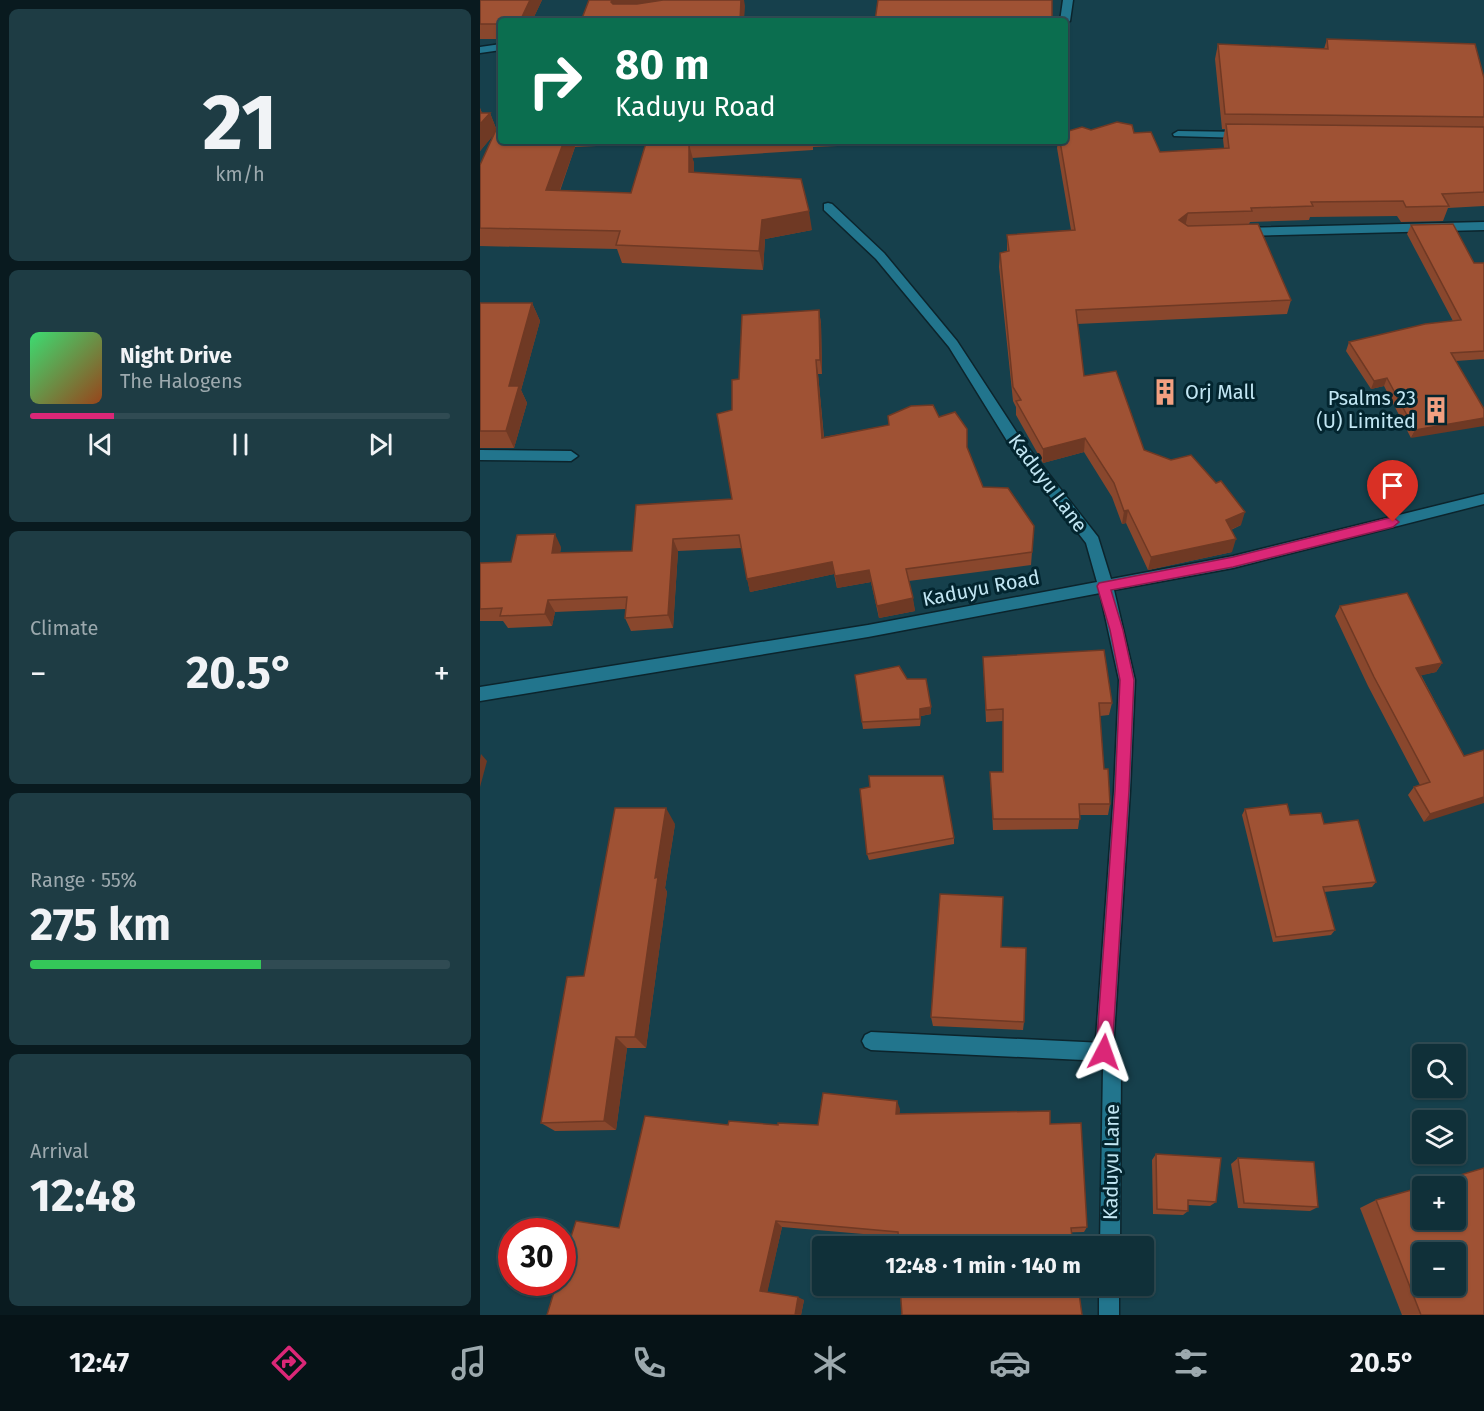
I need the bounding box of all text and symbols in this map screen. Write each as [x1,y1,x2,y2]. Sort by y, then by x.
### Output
text: 80 m [615,40,709,90]
icon: right [516,42,594,120]
text: 21 [203,76,277,170]
text: Kaduyu Road [615,91,776,123]
text: km/h [215,162,265,186]
text: Night Drive [120,342,232,369]
text: The Halogens [120,369,242,393]
building icon: Orj Mall [1150,377,1180,407]
place label: Orj Mall [1185,380,1255,404]
place label: Psalms 23 (U) Limited [1316,386,1416,433]
building icon: Psalms 23 (U) Limited [1421,395,1451,425]
icon: previous [84,428,117,461]
icon: pause [224,428,257,461]
icon: next [364,428,397,461]
street label: Kaduyu Lane [1003,429,1093,537]
pin [1367,460,1418,522]
icon: arrive [1376,469,1409,502]
street label: Kaduyu Road [920,565,1042,611]
text: Climate [30,616,98,640]
text: 20.5° [186,646,294,700]
text: − [30,654,47,694]
text: + [434,654,450,694]
text: Range · 55% [30,868,137,892]
text: 275 km [30,898,171,952]
position arrow [1072,1020,1136,1084]
map controls [1412,1044,1466,1296]
button: search [1412,1044,1466,1098]
street label: Kaduyu Lane [1098,1104,1124,1220]
button: layers [1412,1110,1466,1164]
text: Arrival [30,1139,89,1163]
text: 12:48 [30,1169,136,1223]
button: + [1412,1176,1466,1230]
speed limit sign: 30 [498,1218,576,1296]
button: − [1412,1242,1466,1296]
text: 12:48 · 1 min · 140 m [885,1252,1081,1279]
icon: directions [268,1342,310,1384]
icon: music [448,1342,490,1384]
icon: phone [628,1342,670,1384]
icon: climate [809,1342,851,1384]
icon: car [989,1342,1031,1384]
icon: filters [1170,1342,1212,1384]
text: 12:47 [69,1347,129,1379]
text: 20.5° [1350,1347,1415,1379]

